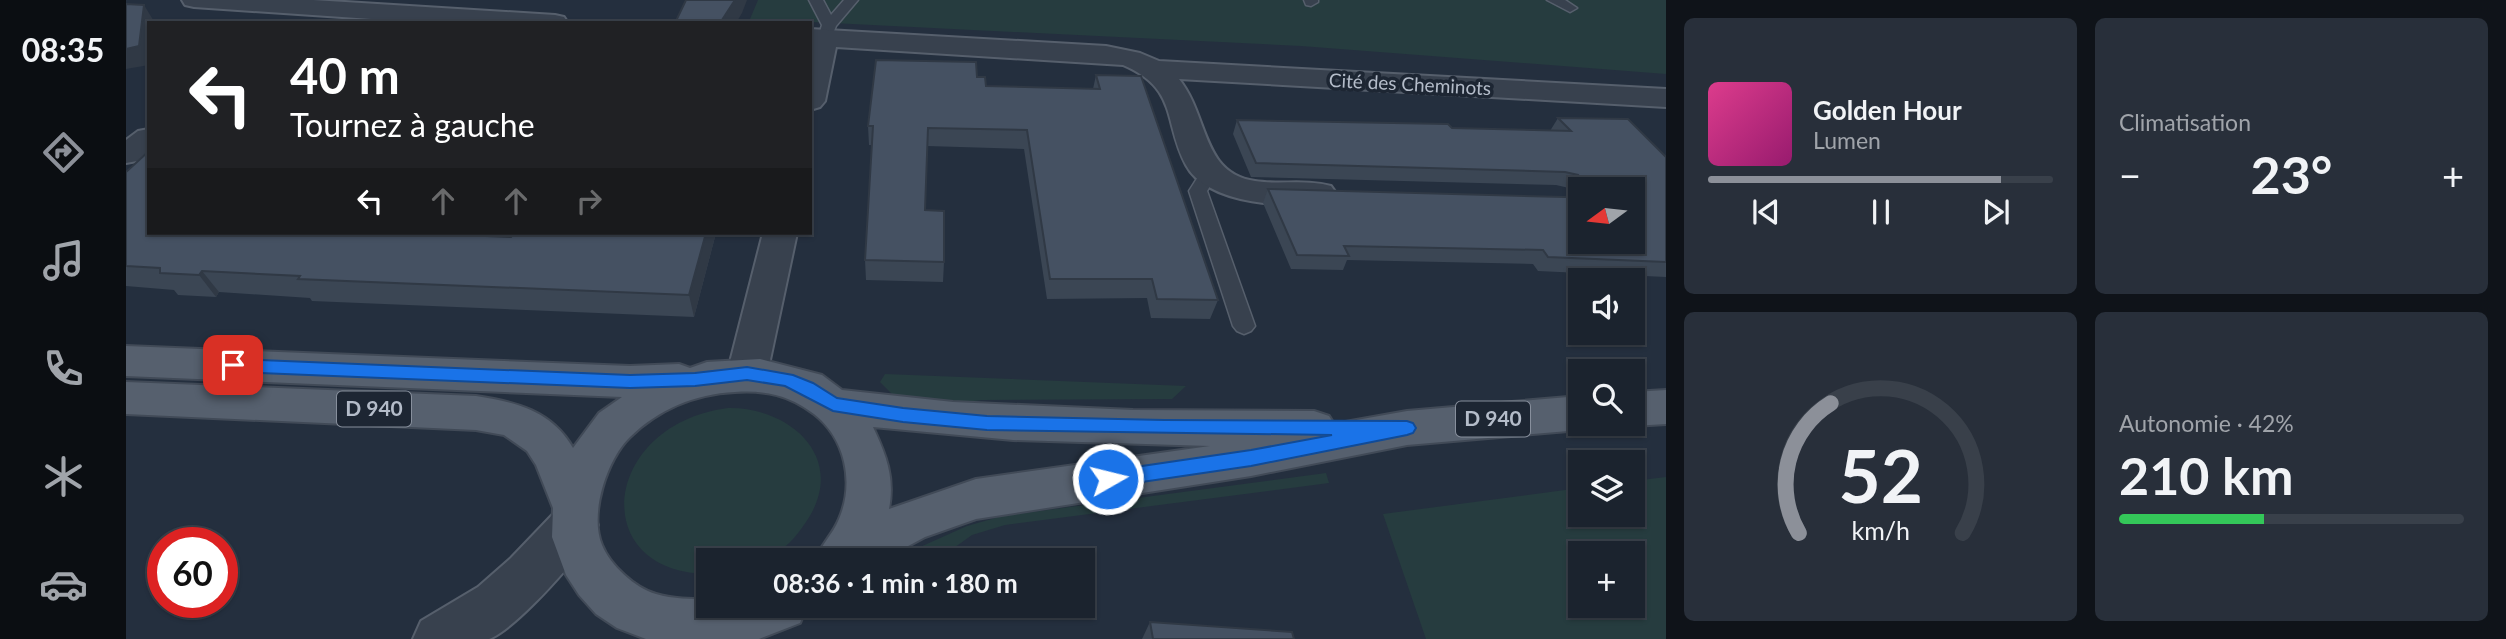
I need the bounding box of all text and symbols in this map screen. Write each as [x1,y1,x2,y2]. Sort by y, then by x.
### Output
text: 08:35 [22,30,104,69]
text: 40 m [290,46,400,104]
icon: left [175,49,266,140]
street label: Cité des Cheminots [1328,68,1492,99]
text: Golden Hour [1813,94,1962,126]
text: Tournez à gauche [290,105,535,144]
text: Climatisation [2119,108,2251,136]
text: Lumen [1813,126,1881,154]
icon: directions [39,128,88,177]
text: 23° [2251,143,2332,205]
text: − [2119,152,2141,198]
text: + [2442,152,2464,198]
north arrow [1568,177,1645,254]
map controls [1568,177,1645,618]
icon: left [351,182,389,220]
icon: ahead [424,182,462,220]
icon: ahead [497,182,535,220]
icon: right [570,182,608,220]
icon: previous [1747,193,1785,231]
icon: pause [1862,193,1900,231]
icon: next [1977,193,2015,231]
icon: music [39,236,88,285]
button: sound [1568,268,1645,345]
pin [203,335,263,395]
icon: phone [39,344,88,393]
icon: arrive [214,346,252,384]
button: search [1568,359,1645,436]
road number: D 940 [337,392,411,426]
road number: D 940 [1456,402,1530,436]
text: Autonomie · 42% [2119,409,2294,437]
text: 52 [1838,431,1923,519]
position arrow [1071,442,1145,516]
text: 210 km [2119,444,2293,506]
button: layers [1568,450,1645,527]
icon: climate [39,452,88,501]
text: km/h [1851,514,1910,544]
speed limit sign: 60 [147,527,238,618]
button: + [1568,541,1645,618]
icon: car [39,560,88,609]
text: 08:36 · 1 min · 180 m [773,567,1018,599]

